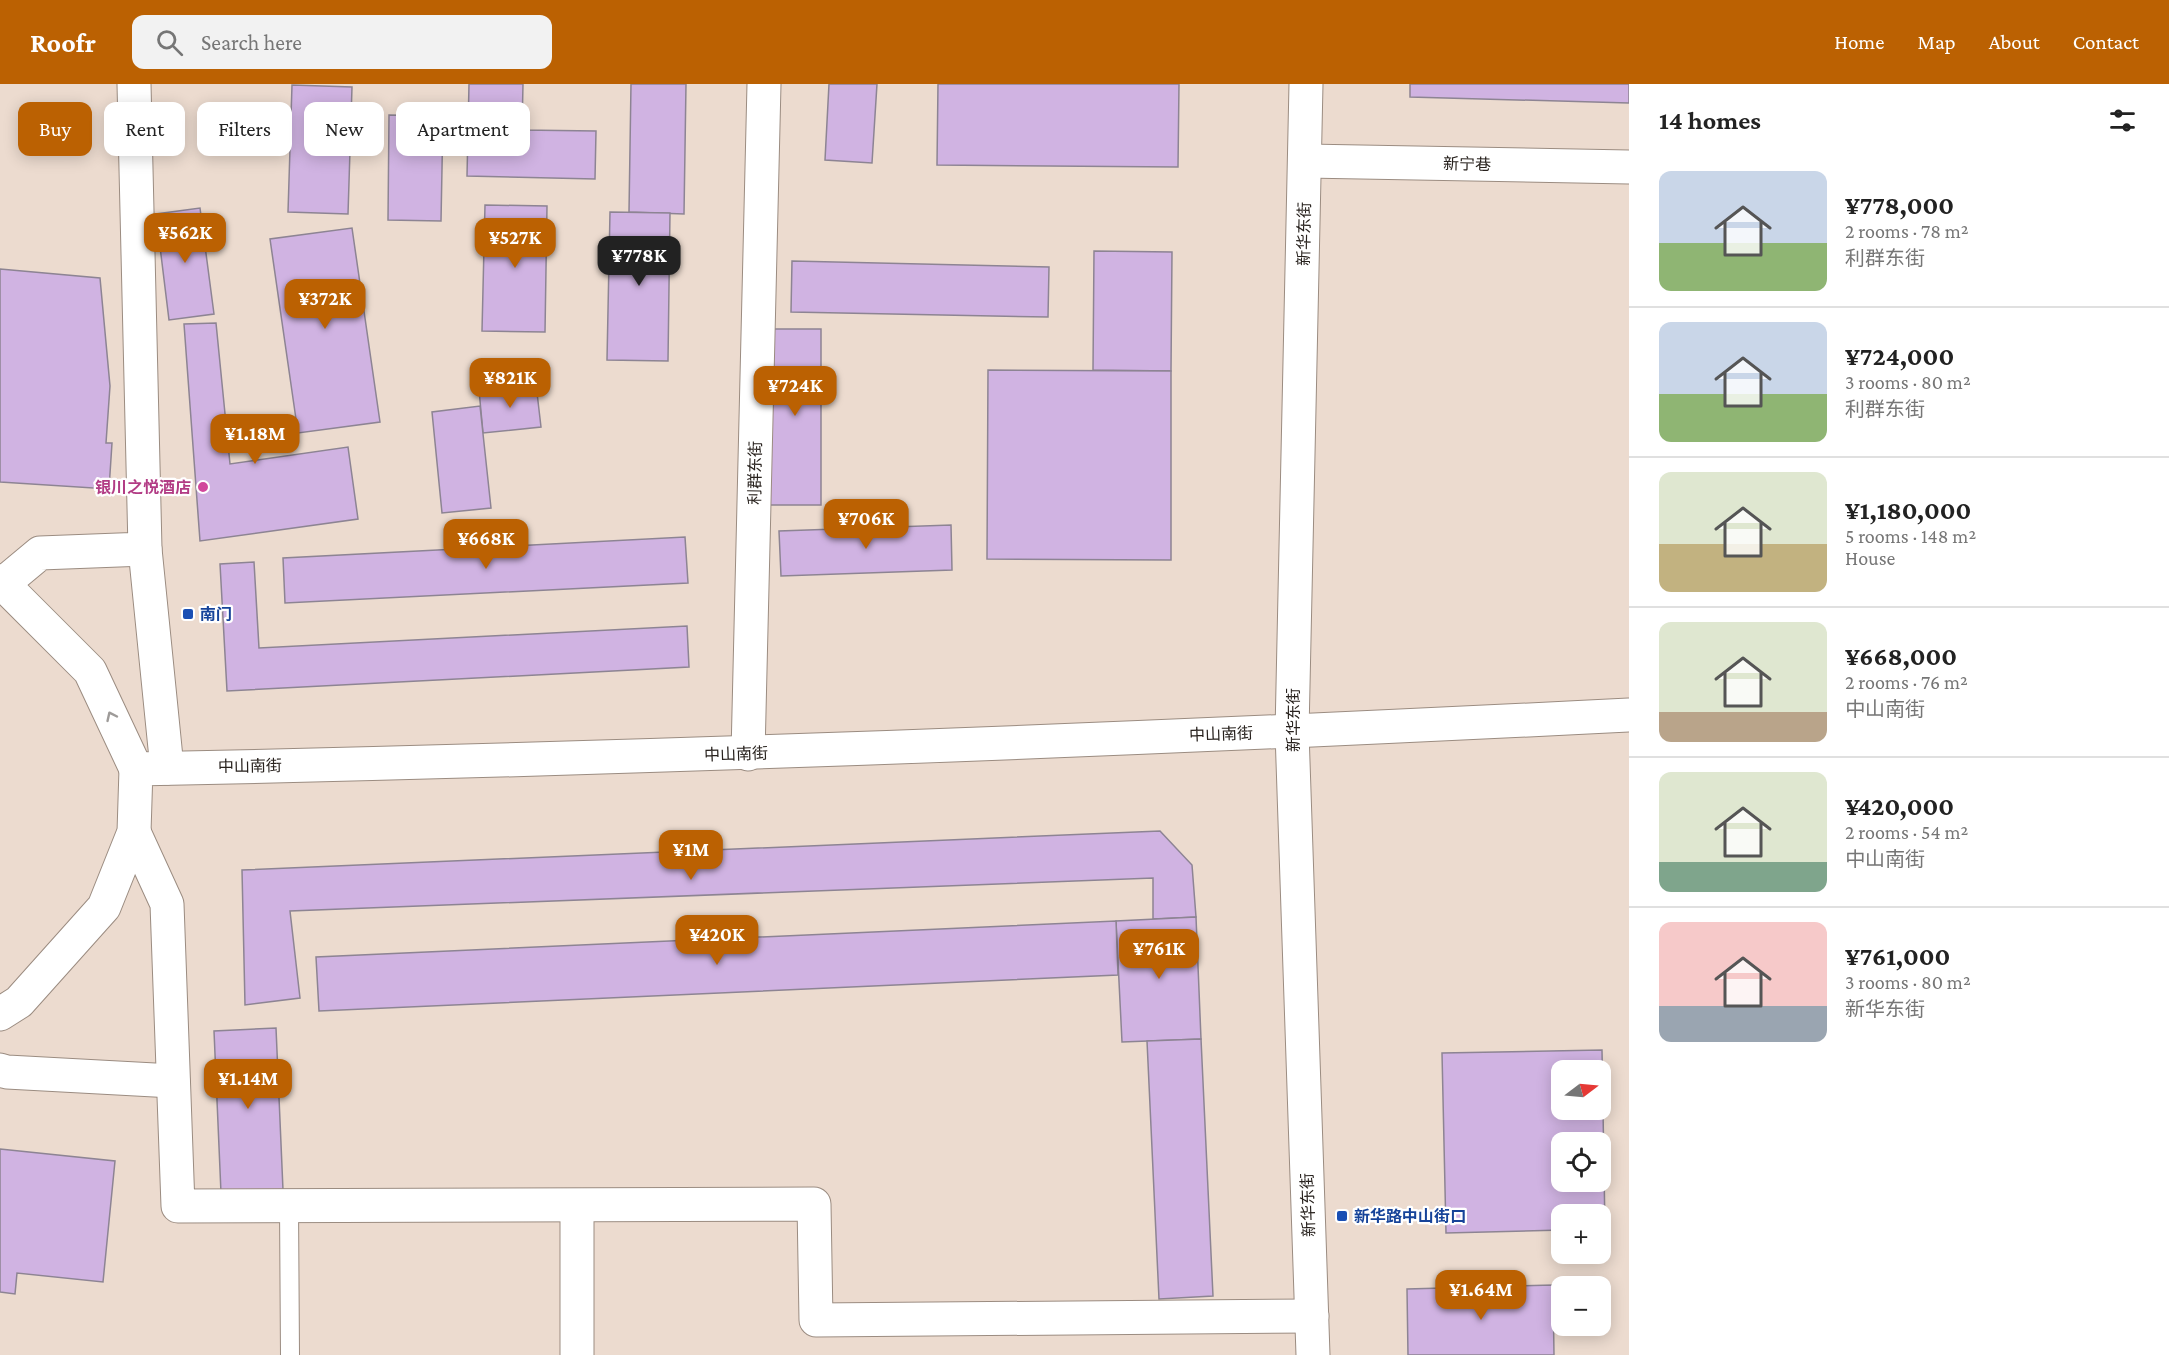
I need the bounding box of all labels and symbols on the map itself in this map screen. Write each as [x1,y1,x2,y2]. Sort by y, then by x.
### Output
street label: 新宁巷 [1443,155,1491,173]
street label: 新华东街 [1295,202,1313,266]
pin: ¥562K [143,213,227,264]
pin: ¥527K [473,218,557,269]
pin: ¥778K [597,236,681,287]
pin: ¥372K [283,279,367,330]
pin: ¥821K [468,358,552,409]
pin: ¥724K [753,366,837,417]
pin: ¥1.18M [206,414,304,465]
street label: 利群东街 [746,441,764,505]
place label: 银川之悦酒店 [95,478,191,496]
marker: 银川之悦酒店 [196,480,210,494]
pin: ¥706K [824,499,908,550]
pin: ¥668K [444,519,528,570]
place label: 南门 [200,606,232,623]
marker: 南门 [181,607,195,621]
street label: 新华东街 [1285,688,1302,752]
one-way arrow [106,711,118,722]
street label: 中山南街 [1189,724,1253,744]
street label: 中山南街 [704,744,768,764]
street label: 中山南街 [218,757,282,775]
pin: ¥1M [662,830,720,881]
pin: ¥420K [675,915,759,966]
pin: ¥761K [1117,929,1201,980]
pin: ¥1.14M [199,1059,297,1110]
north arrow [1551,1060,1611,1120]
street label: 新华东街 [1298,1173,1318,1237]
place label: 新华路中山街口 [1354,1207,1466,1225]
marker: 新华路中山街口 [1335,1209,1349,1223]
pin: ¥1.64M [1432,1270,1530,1321]

